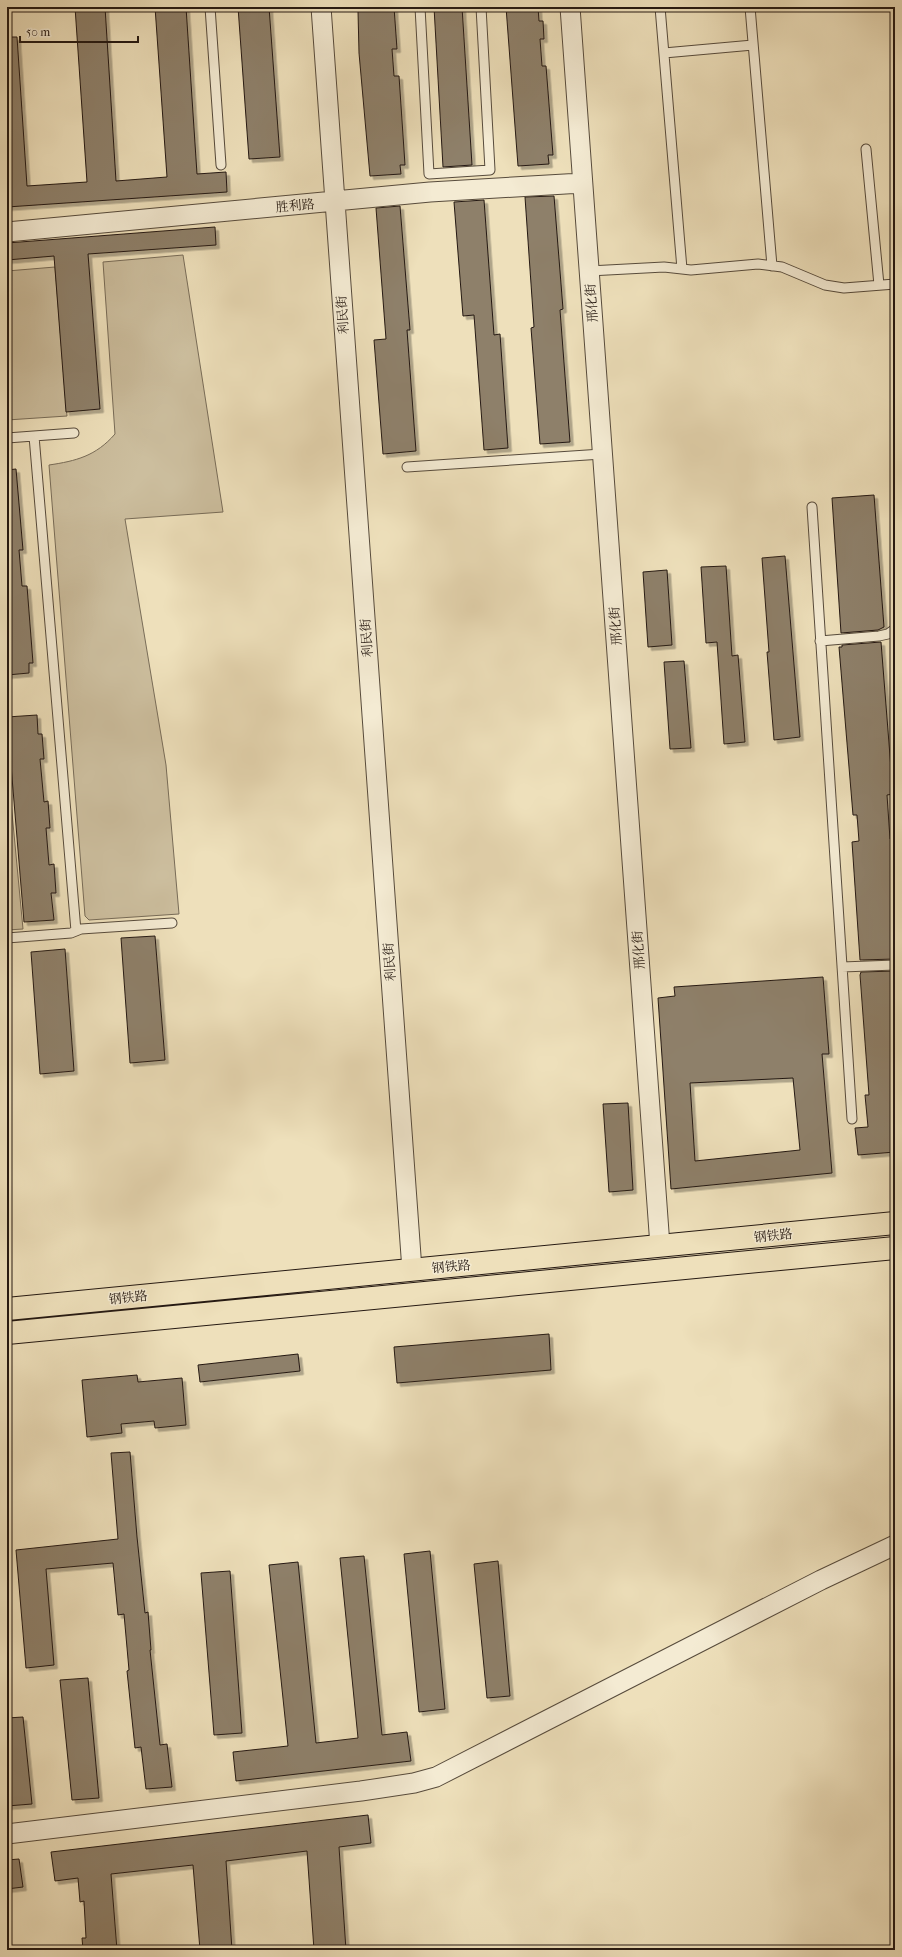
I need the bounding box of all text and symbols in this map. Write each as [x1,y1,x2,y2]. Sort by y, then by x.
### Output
scale bar [20,18,138,44]
text: 50 m [26,25,50,39]
street label: 胜利路 [275,196,315,215]
street label: 邢化街 [583,283,600,323]
street label: 利民街 [334,295,351,335]
street label: 邢化街 [607,606,624,646]
street label: 利民街 [358,618,375,658]
street label: 邢化街 [630,930,647,970]
street label: 利民街 [381,942,398,982]
street label: 钢铁路 [753,1226,793,1245]
street label: 钢铁路 [431,1257,471,1276]
street label: 钢铁路 [108,1288,148,1307]

